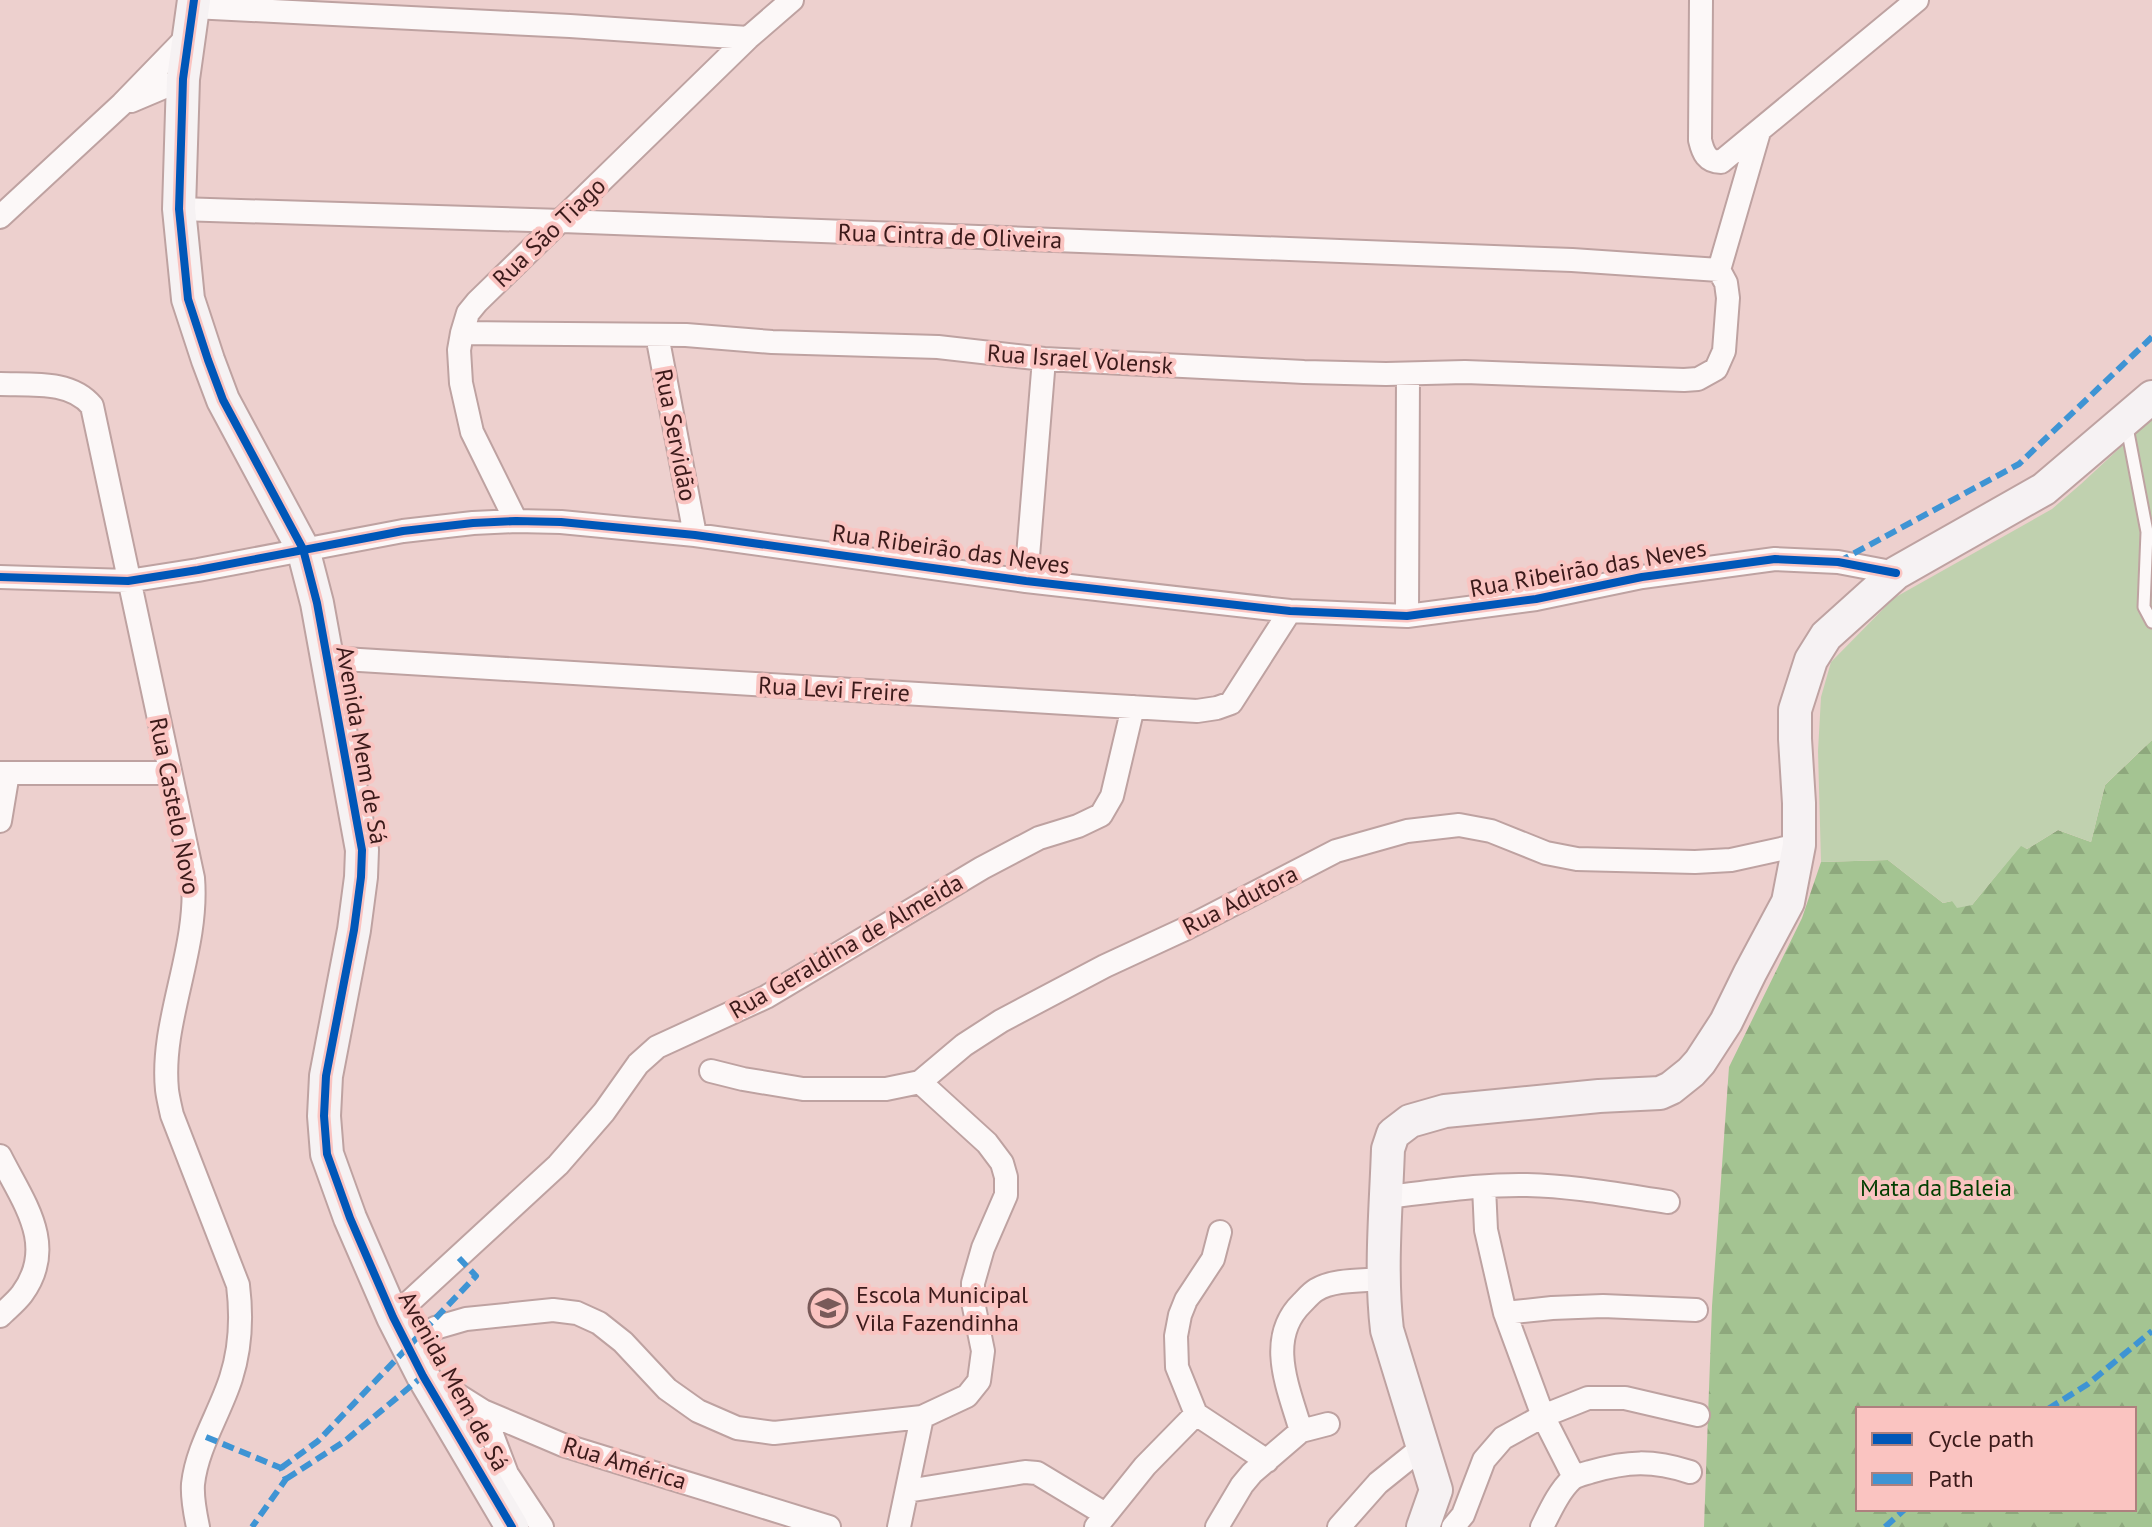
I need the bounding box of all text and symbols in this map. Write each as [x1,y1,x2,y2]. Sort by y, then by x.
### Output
street label: Rua São Tiago [486,170,612,294]
street label: Rua Cintra de Oliveira [837,217,1063,255]
street label: Rua Israel Volensk [986,337,1175,381]
street label: Rua Servidão [648,366,704,504]
street label: Rua Ribeirão das Neves [830,517,1072,581]
street label: Rua Ribeirão das Neves [1467,532,1709,604]
street label: Avenida Mem de Sá [329,643,395,847]
street label: Rua Levi Freire [757,670,911,708]
street label: Rua Castelo Novo [143,715,207,897]
street label: Rua Adutora [1177,858,1303,942]
street label: Rua Geraldina de Almeida [724,866,968,1026]
park label: Mata da Baleia [1860,1172,2012,1203]
place label: Escola Municipal Vila Fazendinha [855,1279,1028,1338]
street label: Avenida Mem de Sá [392,1286,516,1476]
school or university icon: Escola Municipal Vila Fazendinha [807,1287,849,1329]
legend [1856,1407,2136,1511]
text: Cycle path [1928,1423,2034,1454]
street label: Rua América [559,1430,691,1496]
text: Path [1928,1463,1974,1494]

